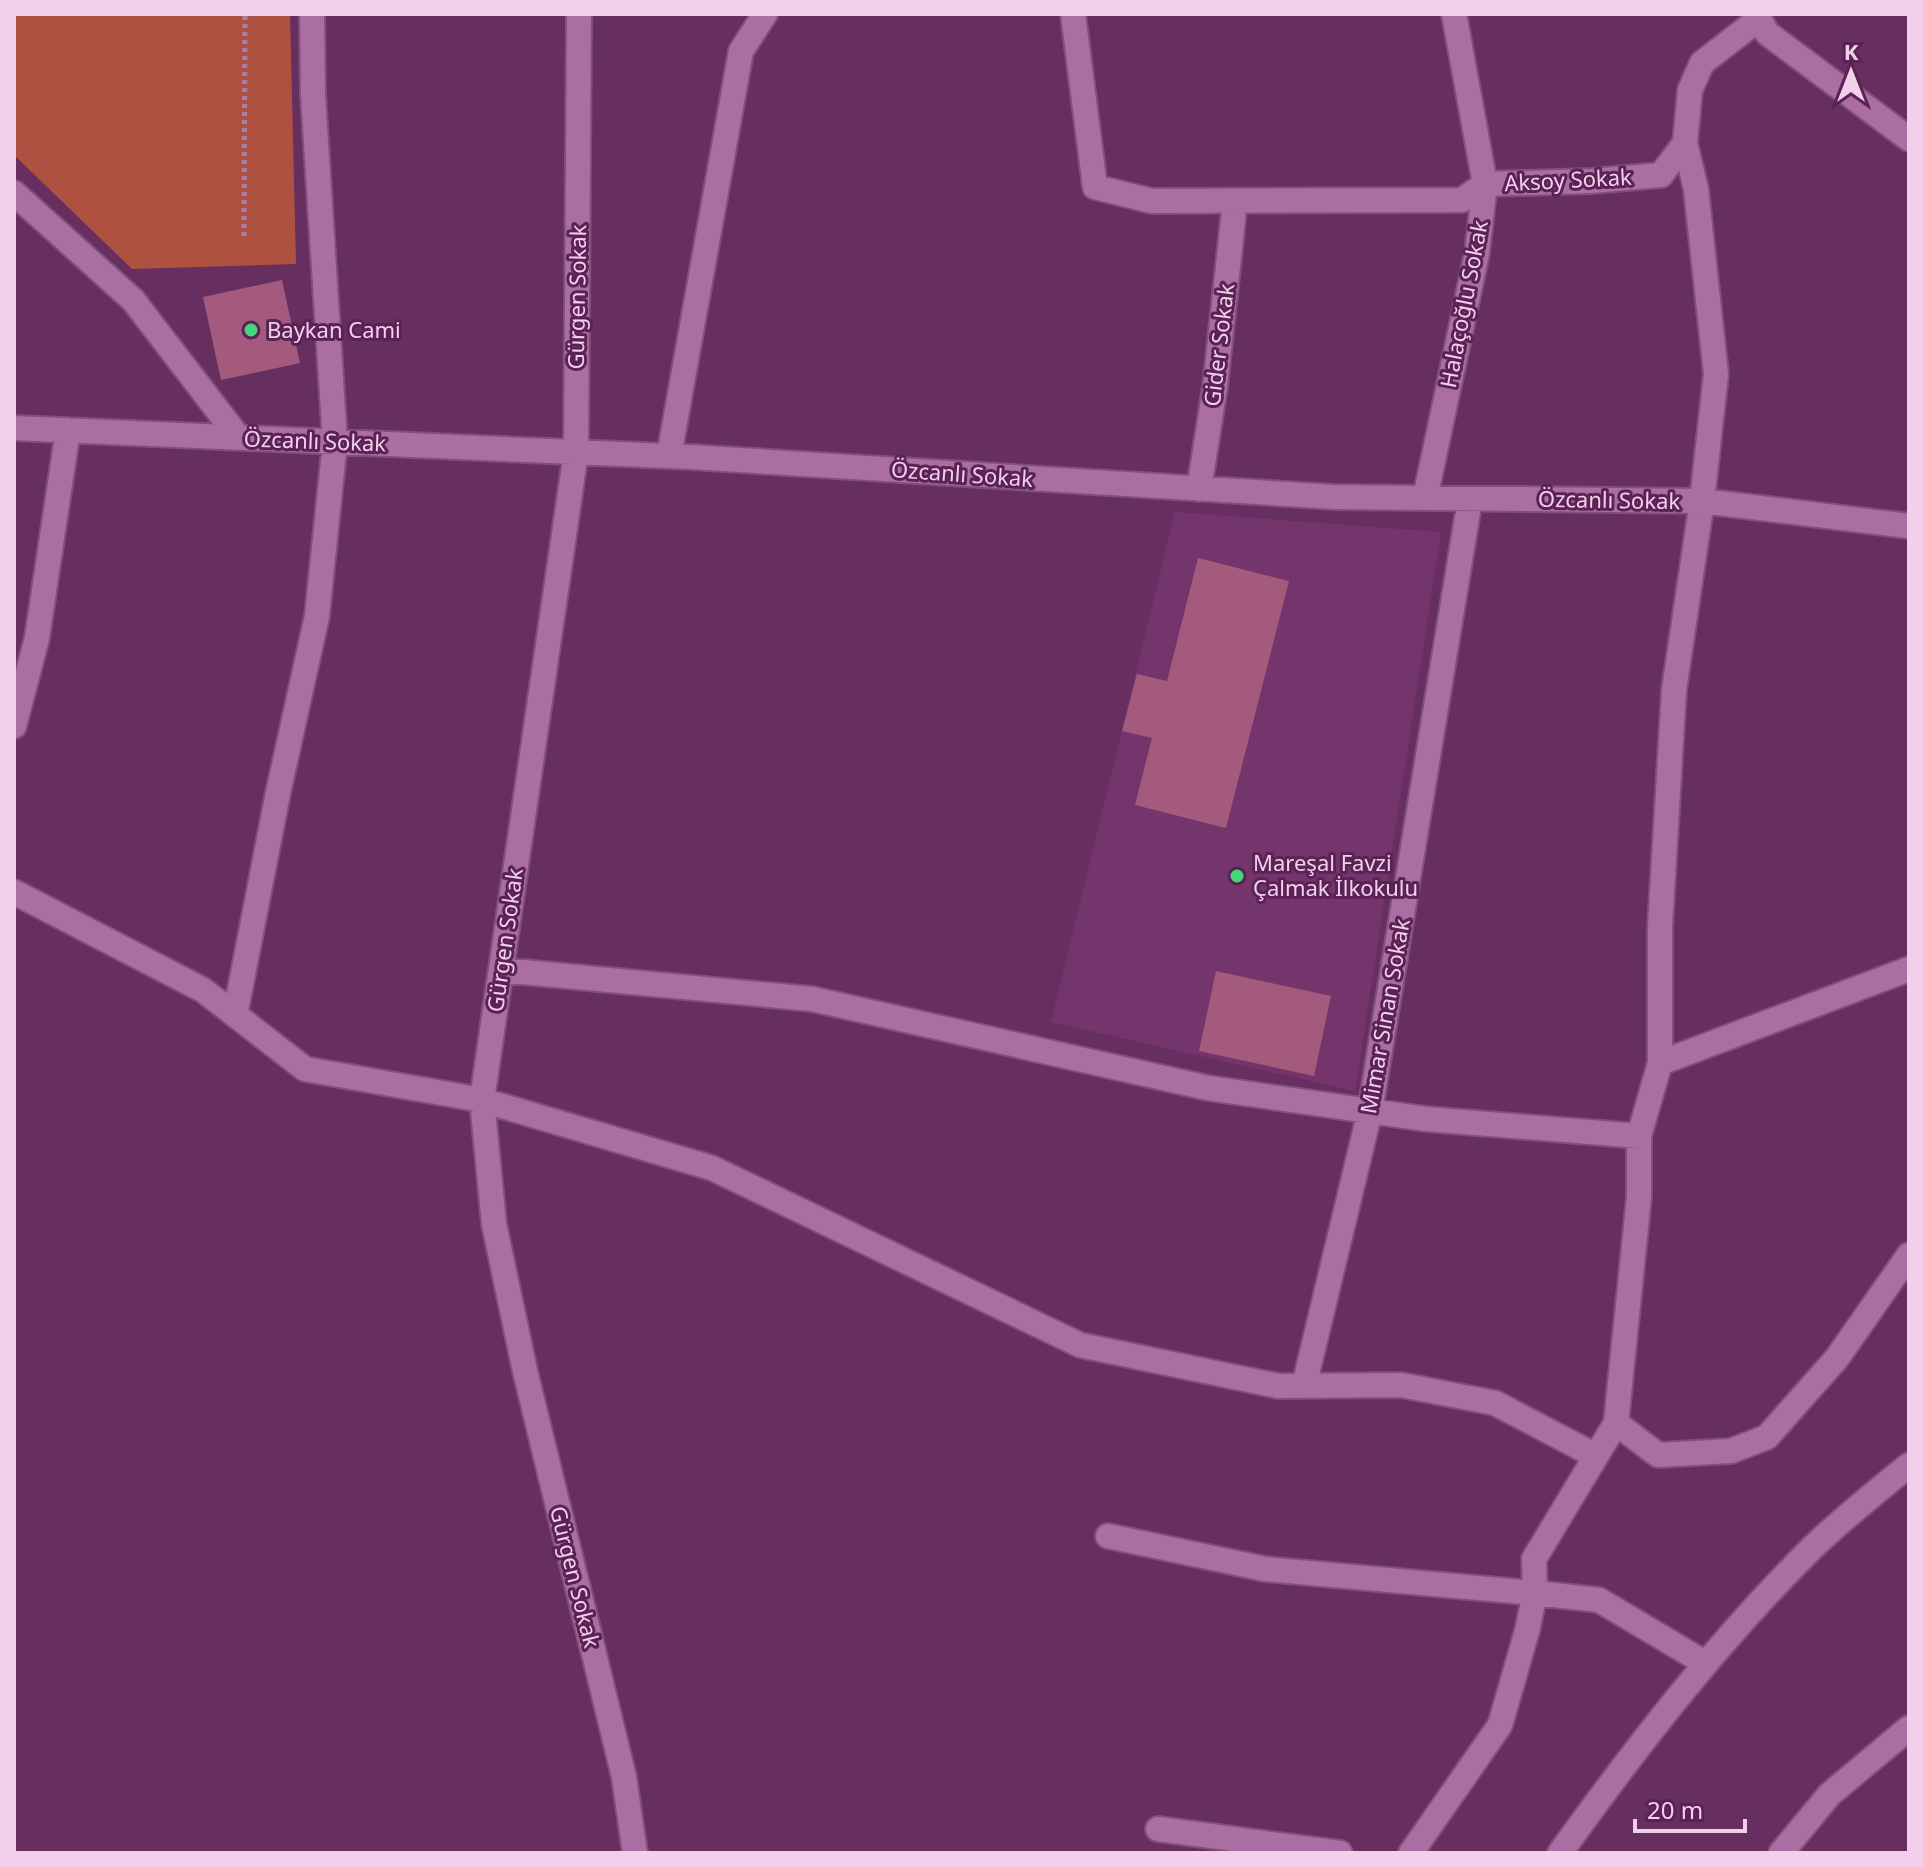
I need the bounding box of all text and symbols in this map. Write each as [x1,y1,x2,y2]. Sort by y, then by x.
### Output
north arrow [1811,32,1891,112]
text: K [1844,36,1859,66]
street label: Aksoy Sokak [1504,161,1633,197]
street label: Halaçoğlu Sokak [1432,217,1494,390]
street label: Gürgen Sokak [560,224,592,370]
street label: Gider Sokak [1196,281,1240,408]
place label: Baykan Cami [267,314,401,344]
marker: Baykan Cami [242,321,260,339]
street label: Özcanlı Sokak [243,423,387,457]
street label: Özcanlı Sokak [890,453,1034,493]
street label: Özcanlı Sokak [1538,483,1681,515]
place label: Mareşal Favzi Çalmak İlkokulu [1253,847,1418,902]
street label: Gürgen Sokak [479,866,529,1014]
marker: Mareşal Favzi Çalmak İlkokulu [1228,867,1246,885]
street label: Mimar Sinan Sokak [1352,916,1416,1116]
street label: Gürgen Sokak [544,1503,608,1651]
scale bar [1635,1783,1745,1833]
text: 20 m [1647,1793,1703,1826]

